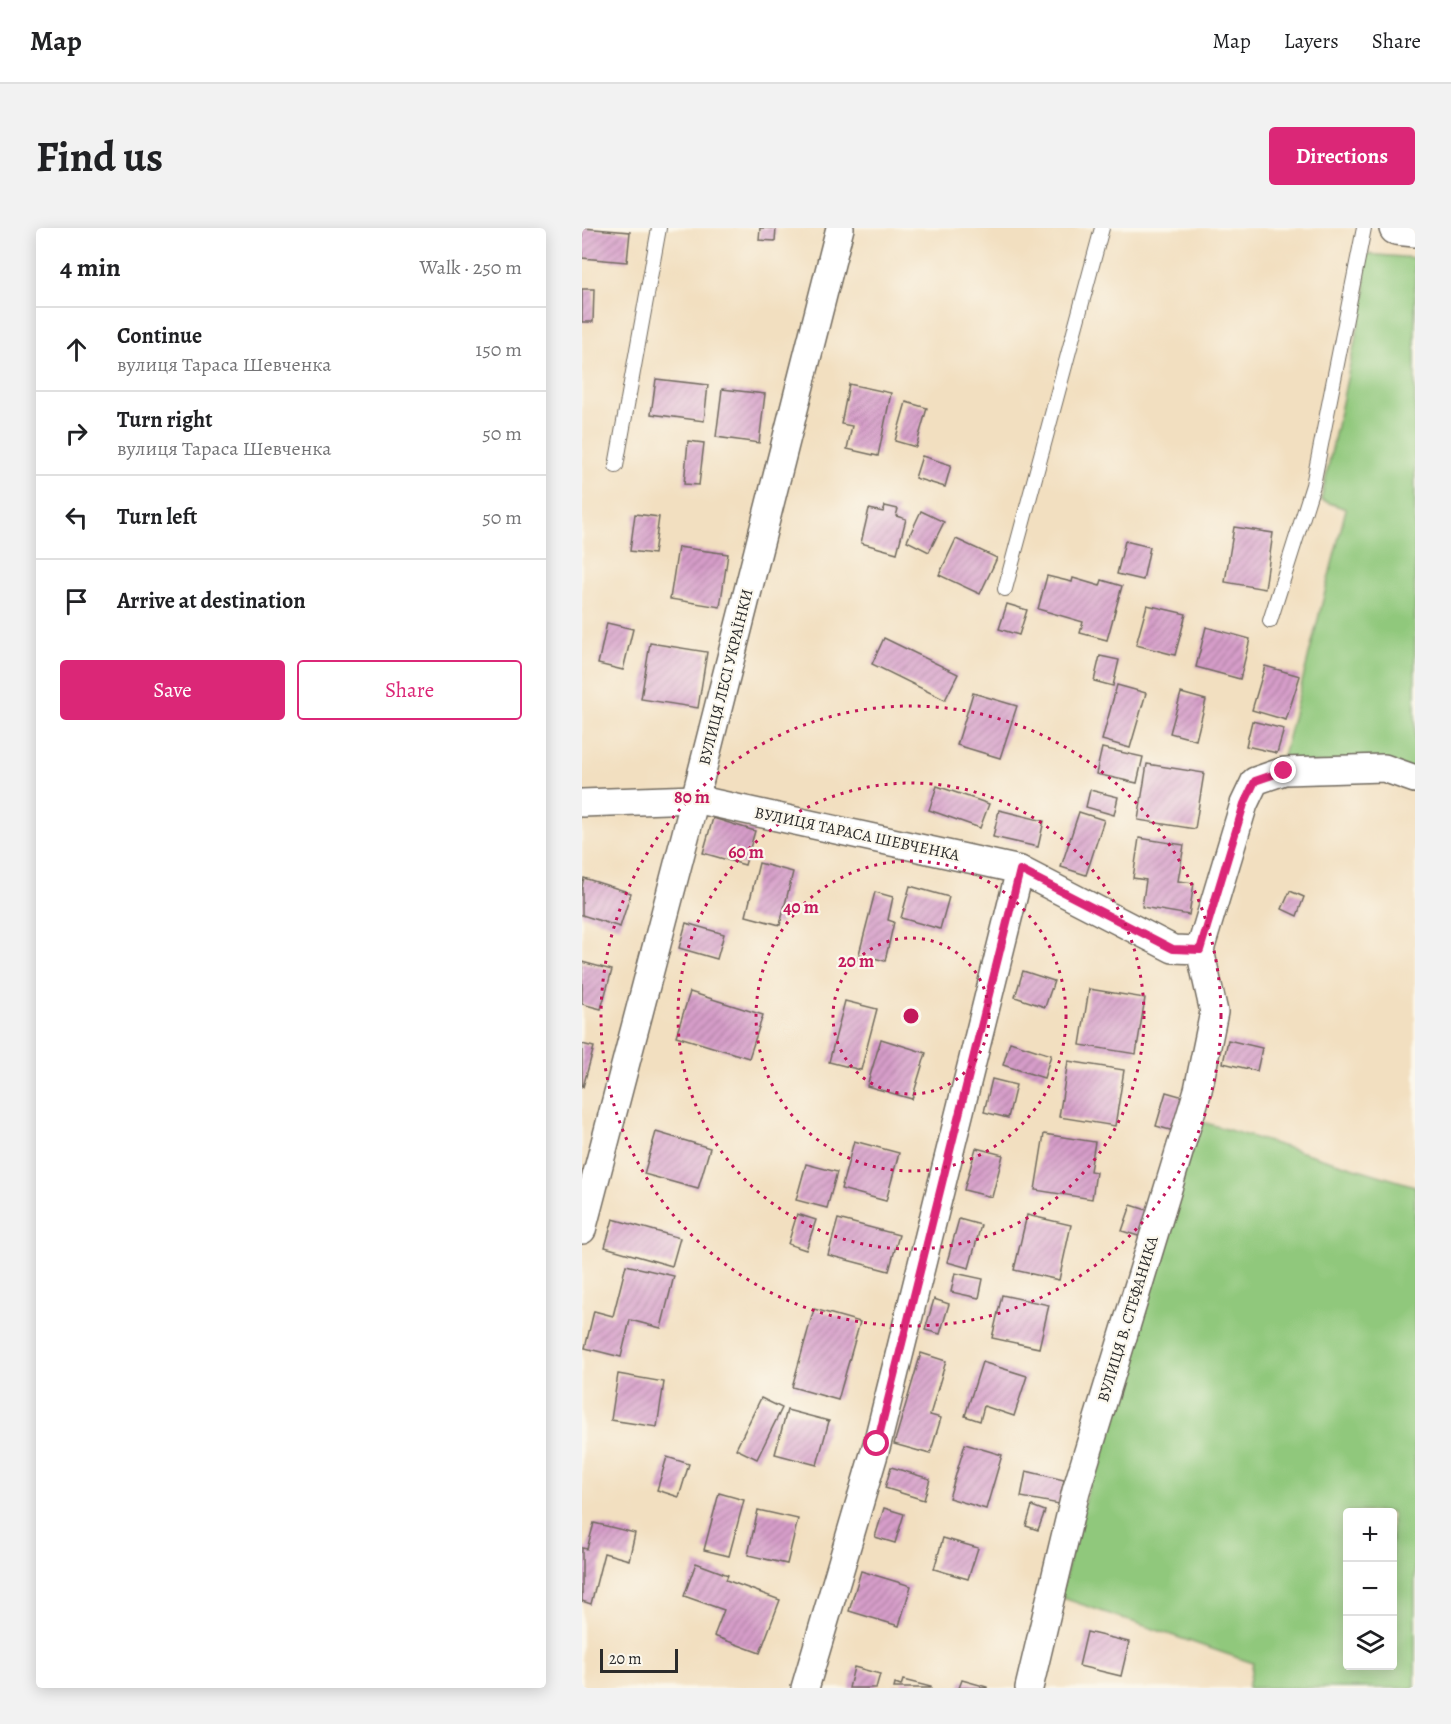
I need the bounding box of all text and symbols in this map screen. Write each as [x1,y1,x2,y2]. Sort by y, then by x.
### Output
text: Map [30,22,82,60]
text: Map [1212,27,1251,55]
text: Layers [1284,27,1339,55]
text: Share [1372,27,1421,55]
button: Directions [1269,127,1415,185]
text: Find us [36,128,163,185]
text: 4 min [60,250,121,285]
text: Walk · 250 m [420,254,522,281]
text: Continue [117,321,202,351]
icon: ahead [60,333,93,366]
text: 150 m [475,336,522,363]
text: вулиця Тараса Шевченка [117,351,332,378]
text: Turn right [117,405,213,435]
icon: right [60,417,93,450]
text: 50 m [482,420,522,447]
text: вулиця Тараса Шевченка [117,435,332,462]
icon: left [60,501,93,534]
text: Turn left [117,502,197,532]
text: 50 m [482,504,522,531]
icon: arrive [60,585,93,618]
text: Arrive at destination [117,586,306,616]
street label: ВУЛИЦЯ ЛЕСІ УКРАЇНКИ [693,587,759,767]
button: Save [60,660,285,720]
button: Share [297,660,522,720]
route end [1270,757,1296,783]
text: 80 m [674,785,710,809]
street label: ВУЛИЦЯ ТАРАСА ШЕВЧЕНКА [753,802,962,867]
text: 60 m [728,840,764,864]
text: 40 m [783,895,819,919]
text: 20 m [838,949,874,973]
centre of rings [901,1006,921,1026]
street label: ВУЛИЦЯ В. СТЕФАНИКА [1092,1233,1164,1405]
route start [863,1430,889,1456]
map controls [1343,1508,1397,1670]
button: + [1343,1508,1397,1562]
button: − [1343,1562,1397,1616]
button: layers [1343,1616,1397,1670]
scale bar [600,1646,678,1674]
text: 20 m [609,1648,642,1670]

